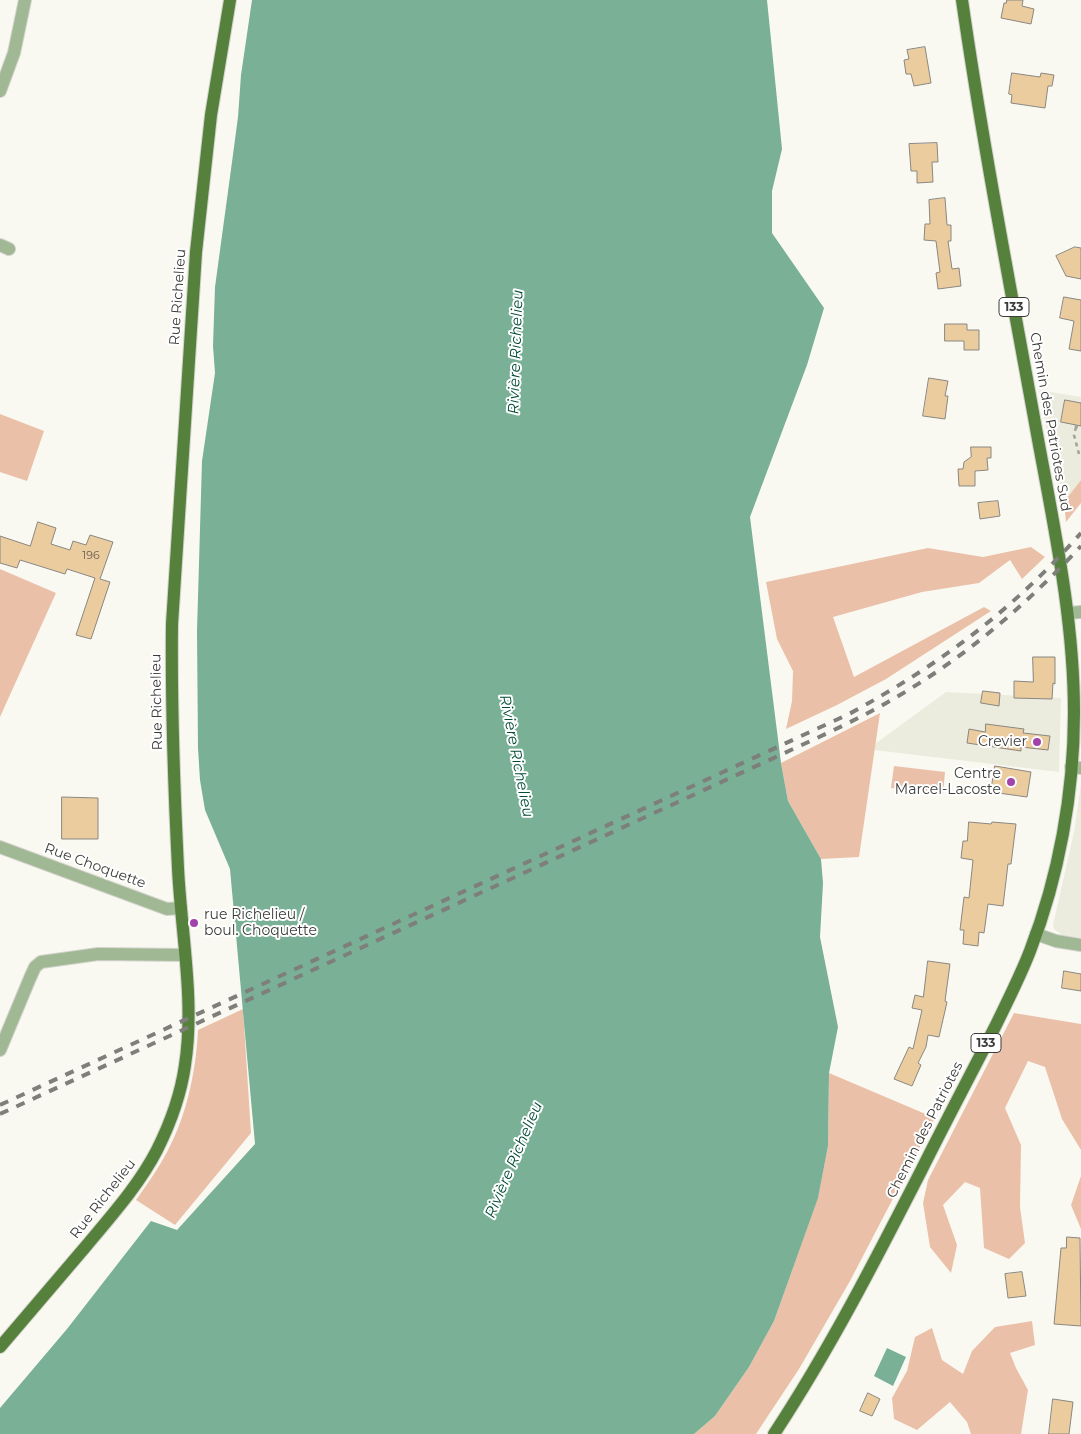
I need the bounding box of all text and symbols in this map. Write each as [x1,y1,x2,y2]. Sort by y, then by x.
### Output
street label: Rue Richelieu [166,248,190,346]
water label: Rivière Richelieu [505,289,527,415]
road number: 133 [999,298,1029,316]
street label: Chemin des Patriotes Sud [1026,331,1074,513]
house number: 196 [82,549,100,563]
street label: Rue Richelieu [148,654,166,750]
water label: Rivière Richelieu [495,693,537,819]
place label: Crevier [978,734,1027,750]
marker: Crevier [1031,736,1043,748]
place label: Centre Marcel-Lacoste [895,766,1001,799]
marker: Centre Marcel-Lacoste [1005,776,1017,788]
street label: Rue Choquette [42,840,148,892]
place label: rue Richelieu / boul. Choquette [204,907,317,940]
marker: rue Richelieu / boul. Choquette [188,917,200,929]
road number: 133 [971,1034,1001,1052]
street label: Chemin des Patriotes [883,1059,967,1201]
water label: Rivière Richelieu [481,1099,547,1221]
street label: Rue Richelieu [67,1156,139,1242]

